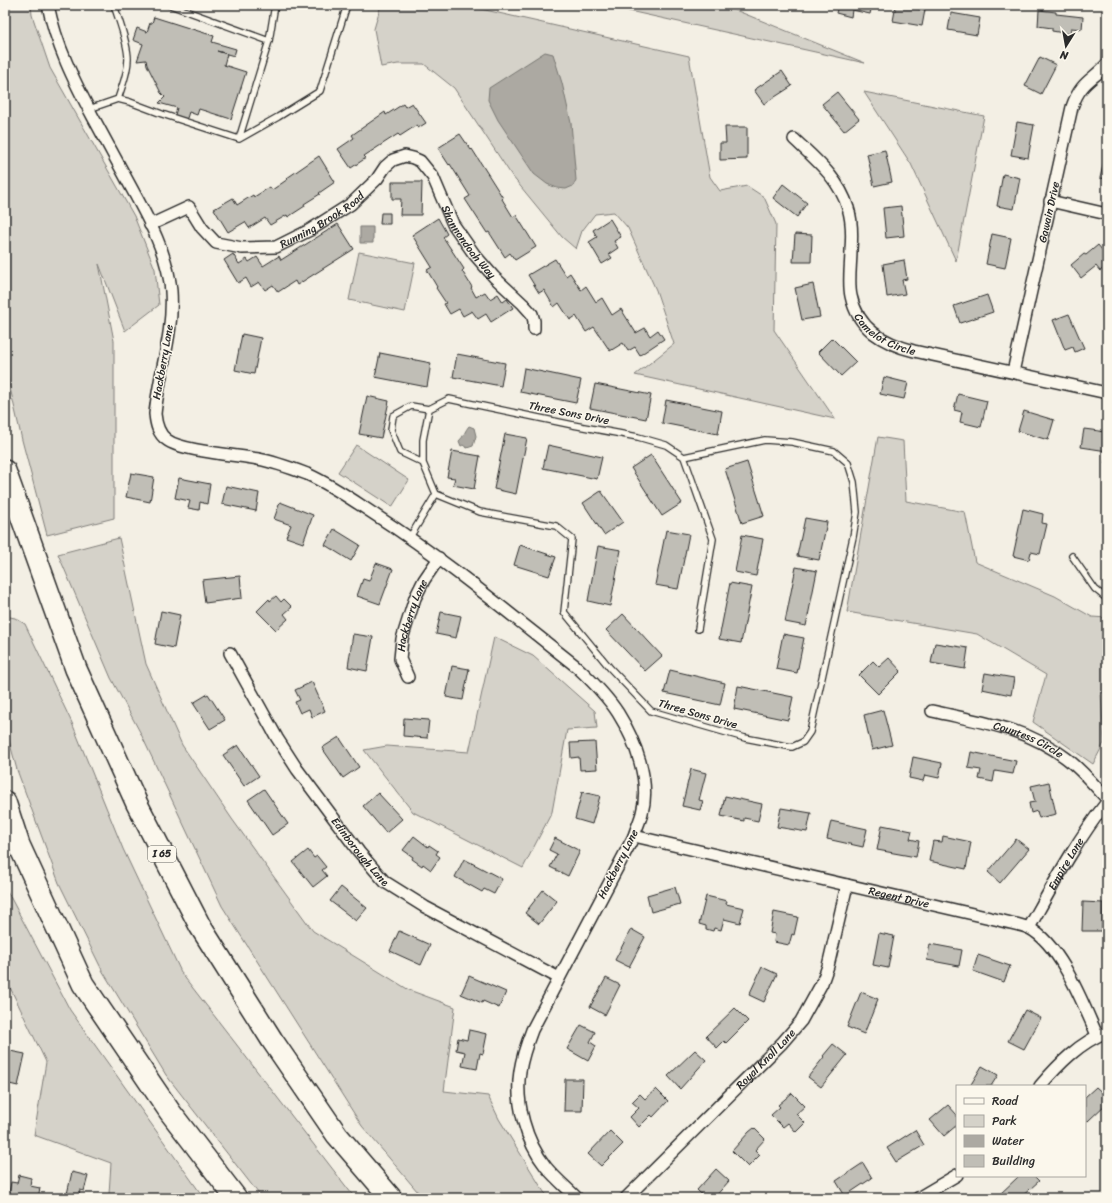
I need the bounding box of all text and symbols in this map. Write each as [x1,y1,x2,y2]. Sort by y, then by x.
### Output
north arrow [1046,26,1086,66]
text: N [1058,45,1071,66]
street label: Gawain Drive [1033,179,1065,244]
street label: Running Brook Road [276,186,369,253]
street label: Shannondoah Way [436,202,501,283]
street label: Camelot Circle [849,309,918,361]
street label: Hackberry Lane [147,323,179,401]
street label: Three Sons Drive [527,396,611,430]
street label: Hackberry Lane [391,575,433,653]
street label: Three Sons Drive [656,694,740,734]
street label: Countess Circle [991,716,1068,763]
street label: Edinborough Lane [326,813,393,892]
street label: Hackberry Lane [592,826,644,902]
street label: Empire Lane [1042,833,1089,894]
road number: I 65 [148,846,176,862]
street label: Regent Drive [867,881,932,913]
street label: Royal Knoll Lane [731,1024,800,1094]
legend [956,1085,1086,1177]
text: Road [992,1090,1019,1112]
text: Park [992,1110,1017,1132]
text: Water [992,1130,1025,1152]
text: Building [992,1150,1035,1172]

